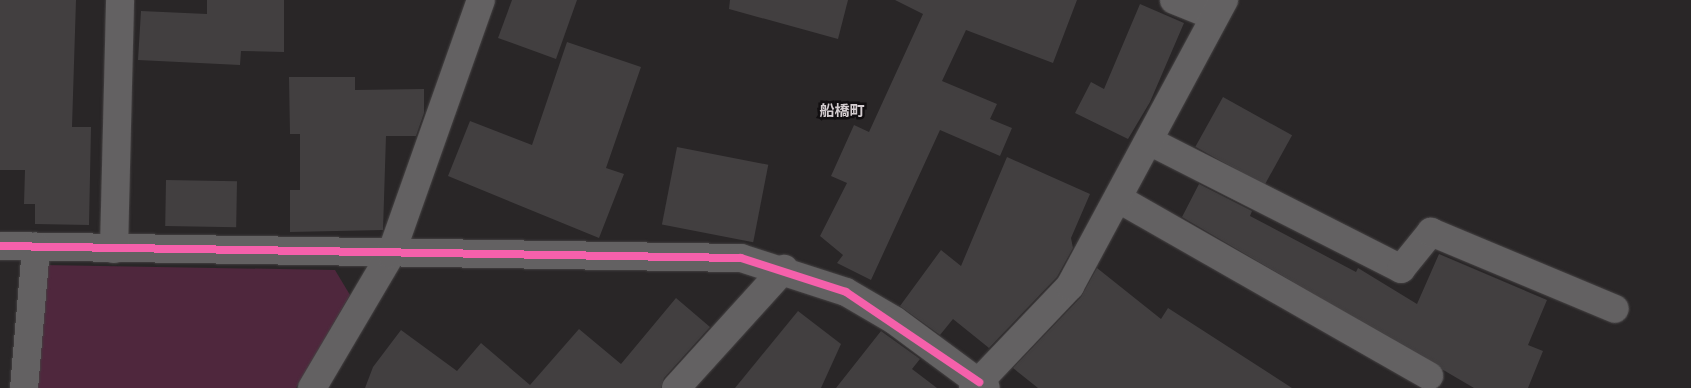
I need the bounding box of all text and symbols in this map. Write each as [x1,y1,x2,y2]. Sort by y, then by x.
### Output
district label: 船橋町 [820,102,864,120]

